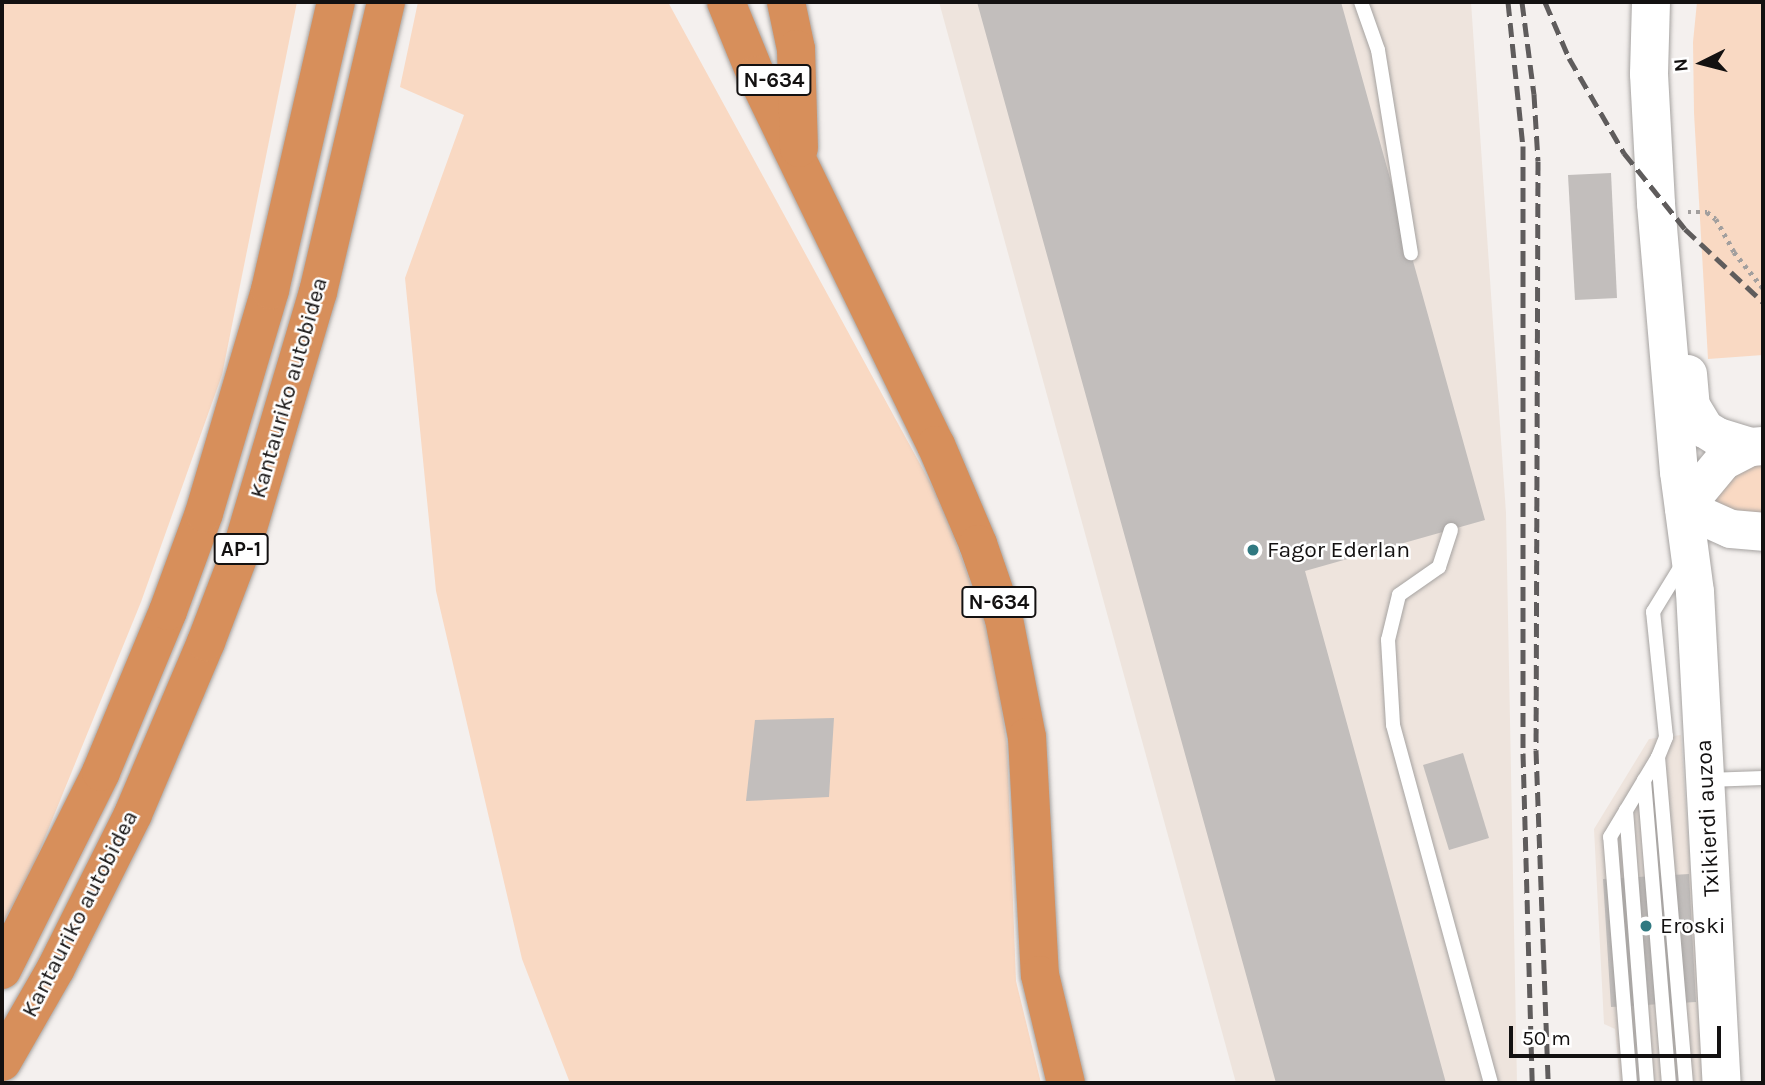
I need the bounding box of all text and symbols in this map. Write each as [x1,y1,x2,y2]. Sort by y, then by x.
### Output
north arrow [1667,28,1737,98]
text: N [1669,57,1693,73]
road number: N-634 [736,62,812,98]
street label: Kantauriko autobidea [244,274,334,502]
road number: AP-1 [213,532,269,566]
place label: Fagor Ederlan [1267,536,1410,564]
marker: Fagor Ederlan [1245,542,1261,558]
road number: N-634 [960,584,1038,620]
street label: Txikierdi auzoa [1690,739,1726,897]
street label: Kantauriko autobidea [16,806,144,1022]
place label: Eroski [1660,912,1726,940]
marker: Eroski [1638,918,1654,934]
scale bar [1513,1012,1725,1056]
text: 50 m [1522,1026,1571,1050]

